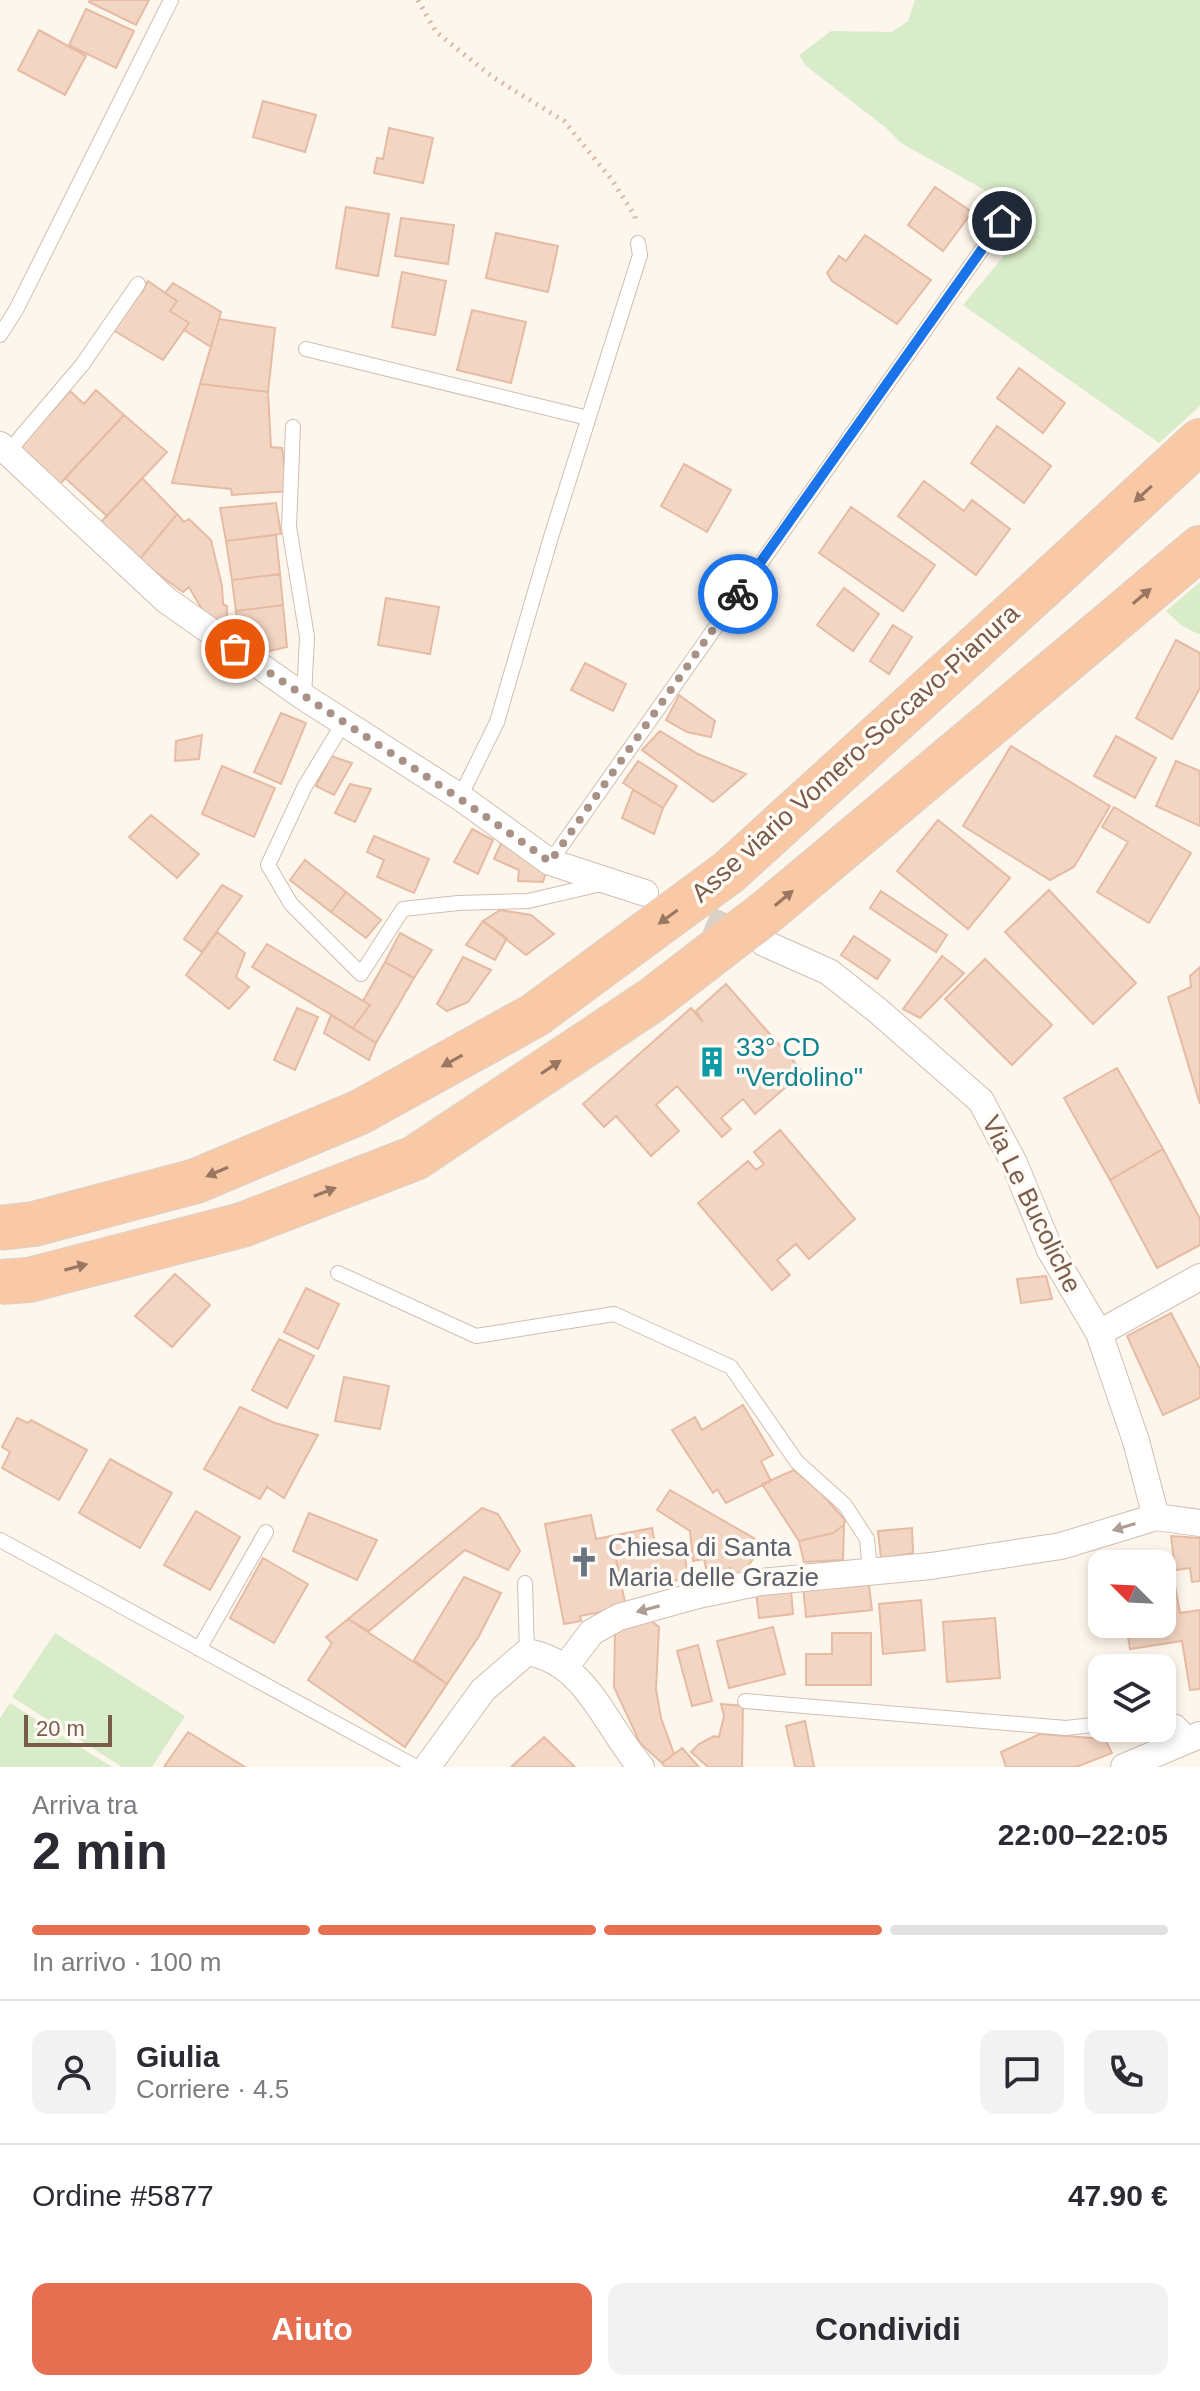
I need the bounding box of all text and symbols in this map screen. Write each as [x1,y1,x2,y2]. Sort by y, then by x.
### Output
pin [968,187,1036,255]
icon: home [980,199,1024,243]
one-way arrow [1133,484,1152,502]
courier [698,554,778,634]
icon: bike [716,572,760,616]
one-way arrow [1132,588,1152,605]
street label: Asse viario Vomero-Soccavo-Pianura [685,597,1025,908]
pin [201,615,269,683]
icon: bag [213,627,257,671]
one-way arrow [774,890,794,907]
one-way arrow [658,909,678,925]
place label: 33° CD "Verdolino" [736,1032,863,1092]
building icon: 33° CD "Verdolino" [695,1045,729,1079]
one-way arrow [441,1054,463,1068]
one-way arrow [540,1061,562,1075]
street label: Via Le Bucoliche [976,1111,1088,1297]
one-way arrow [205,1166,229,1179]
one-way arrow [313,1185,337,1198]
one-way arrow [64,1261,89,1273]
one-way arrow [1111,1521,1135,1534]
place label: Chiesa di Santa Maria delle Grazie [608,1532,819,1592]
church icon: Chiesa di Santa Maria delle Grazie [567,1545,601,1579]
north arrow [1088,1550,1176,1638]
map controls [1088,1550,1176,1742]
one-way arrow [636,1603,661,1615]
button: layers [1088,1654,1176,1742]
scale bar [24,1711,112,1747]
text: 20 m [36,1716,85,1741]
text: Arriva tra [32,1790,137,1820]
text: 22:00–22:05 [998,1818,1168,1851]
text: 2 min [32,1822,168,1880]
text: In arrivo · 100 m [32,1947,221,1977]
button: person [32,2030,116,2114]
button: chat [980,2030,1064,2114]
button: phone [1084,2030,1168,2114]
text: Giulia [136,2040,219,2073]
text: Corriere · 4.5 [136,2074,289,2104]
text: Ordine #5877 [32,2179,214,2212]
text: 47.90 € [1068,2179,1168,2212]
button: Aiuto [32,2283,592,2375]
button: Condividi [608,2283,1168,2375]

